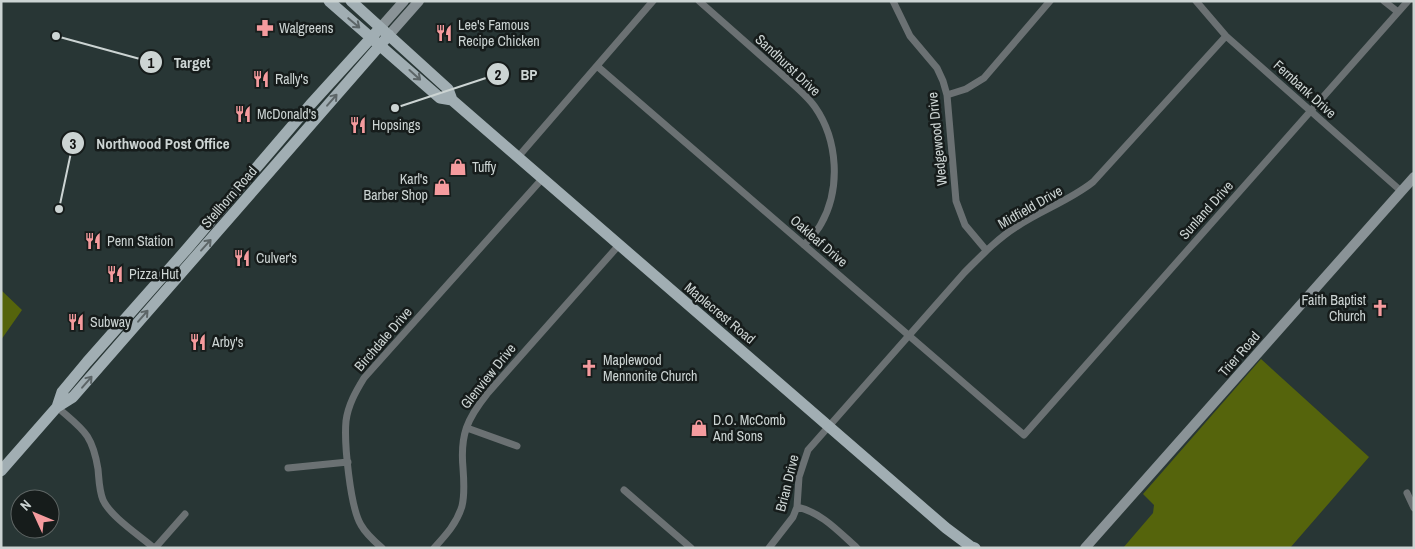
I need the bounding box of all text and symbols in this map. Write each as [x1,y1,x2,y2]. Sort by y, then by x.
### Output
place label: Lee's Famous Recipe Chicken [458,16,540,50]
pharmacy icon: Walgreens [255,18,275,38]
one-way arrow [348,18,361,29]
place label: Walgreens [279,19,334,37]
restaurant icon: Lee's Famous Recipe Chicken [434,23,454,43]
street label: Sandhurst Drive [752,30,824,100]
callout: Target [139,47,220,77]
text: 1 [148,52,155,73]
text: Target [174,52,210,73]
street label: Fernbank Drive [1270,56,1340,122]
callout: BP [486,59,548,89]
text: 2 [495,64,502,85]
text: BP [520,64,538,85]
restaurant icon: Rally's [251,69,271,89]
one-way arrow [409,69,422,81]
place label: Rally's [275,70,309,88]
street label: Wedgewood Drive [923,91,951,187]
one-way arrow [326,93,337,106]
restaurant icon: McDonald's [233,104,253,124]
place label: McDonald's [257,105,317,123]
restaurant icon: Hopsings [348,115,368,135]
place label: Hopsings [372,116,421,134]
callout: Northwood Post Office [61,128,239,158]
text: 3 [70,133,77,154]
text: Northwood Post Office [96,133,230,154]
shop icon: Tuffy [448,157,468,177]
place label: Tuffy [472,158,497,176]
street label: Stellhorn Road [197,162,261,232]
place label: Karl's Barber Shop [364,170,428,204]
shop icon: Karl's Barber Shop [432,177,452,197]
street label: Sunland Drive [1175,177,1237,243]
street label: Midfield Drive [995,181,1065,233]
street label: Oakleaf Drive [787,211,851,271]
restaurant icon: Penn Station [83,231,103,251]
place label: Penn Station [107,232,173,250]
one-way arrow [200,239,212,252]
restaurant icon: Culver's [232,248,252,268]
place label: Culver's [256,249,297,267]
restaurant icon: Pizza Hut [105,264,125,284]
place label: Pizza Hut [129,265,179,283]
street label: Maplecrest Road [681,278,759,348]
place label: Faith Baptist Church [1301,291,1366,325]
church icon: Faith Baptist Church [1370,298,1390,318]
street label: Birchdale Drive [350,303,416,375]
one-way arrow [138,310,149,323]
restaurant icon: Subway [66,312,86,332]
place label: Subway [90,313,131,331]
street label: Trier Road [1214,328,1264,380]
restaurant icon: Arby's [188,332,208,352]
place label: Arby's [211,333,244,351]
street label: Glenview Drive [456,340,520,412]
place label: Maplewood Mennonite Church [603,351,697,385]
church icon: Maplewood Mennonite Church [579,358,599,378]
one-way arrow [81,375,93,388]
place label: D.O. McComb And Sons [712,411,786,445]
shop icon: D.O. McComb And Sons [689,418,709,438]
street label: Brian Drive [771,453,803,513]
north arrow [10,489,60,539]
text: N [16,496,35,514]

